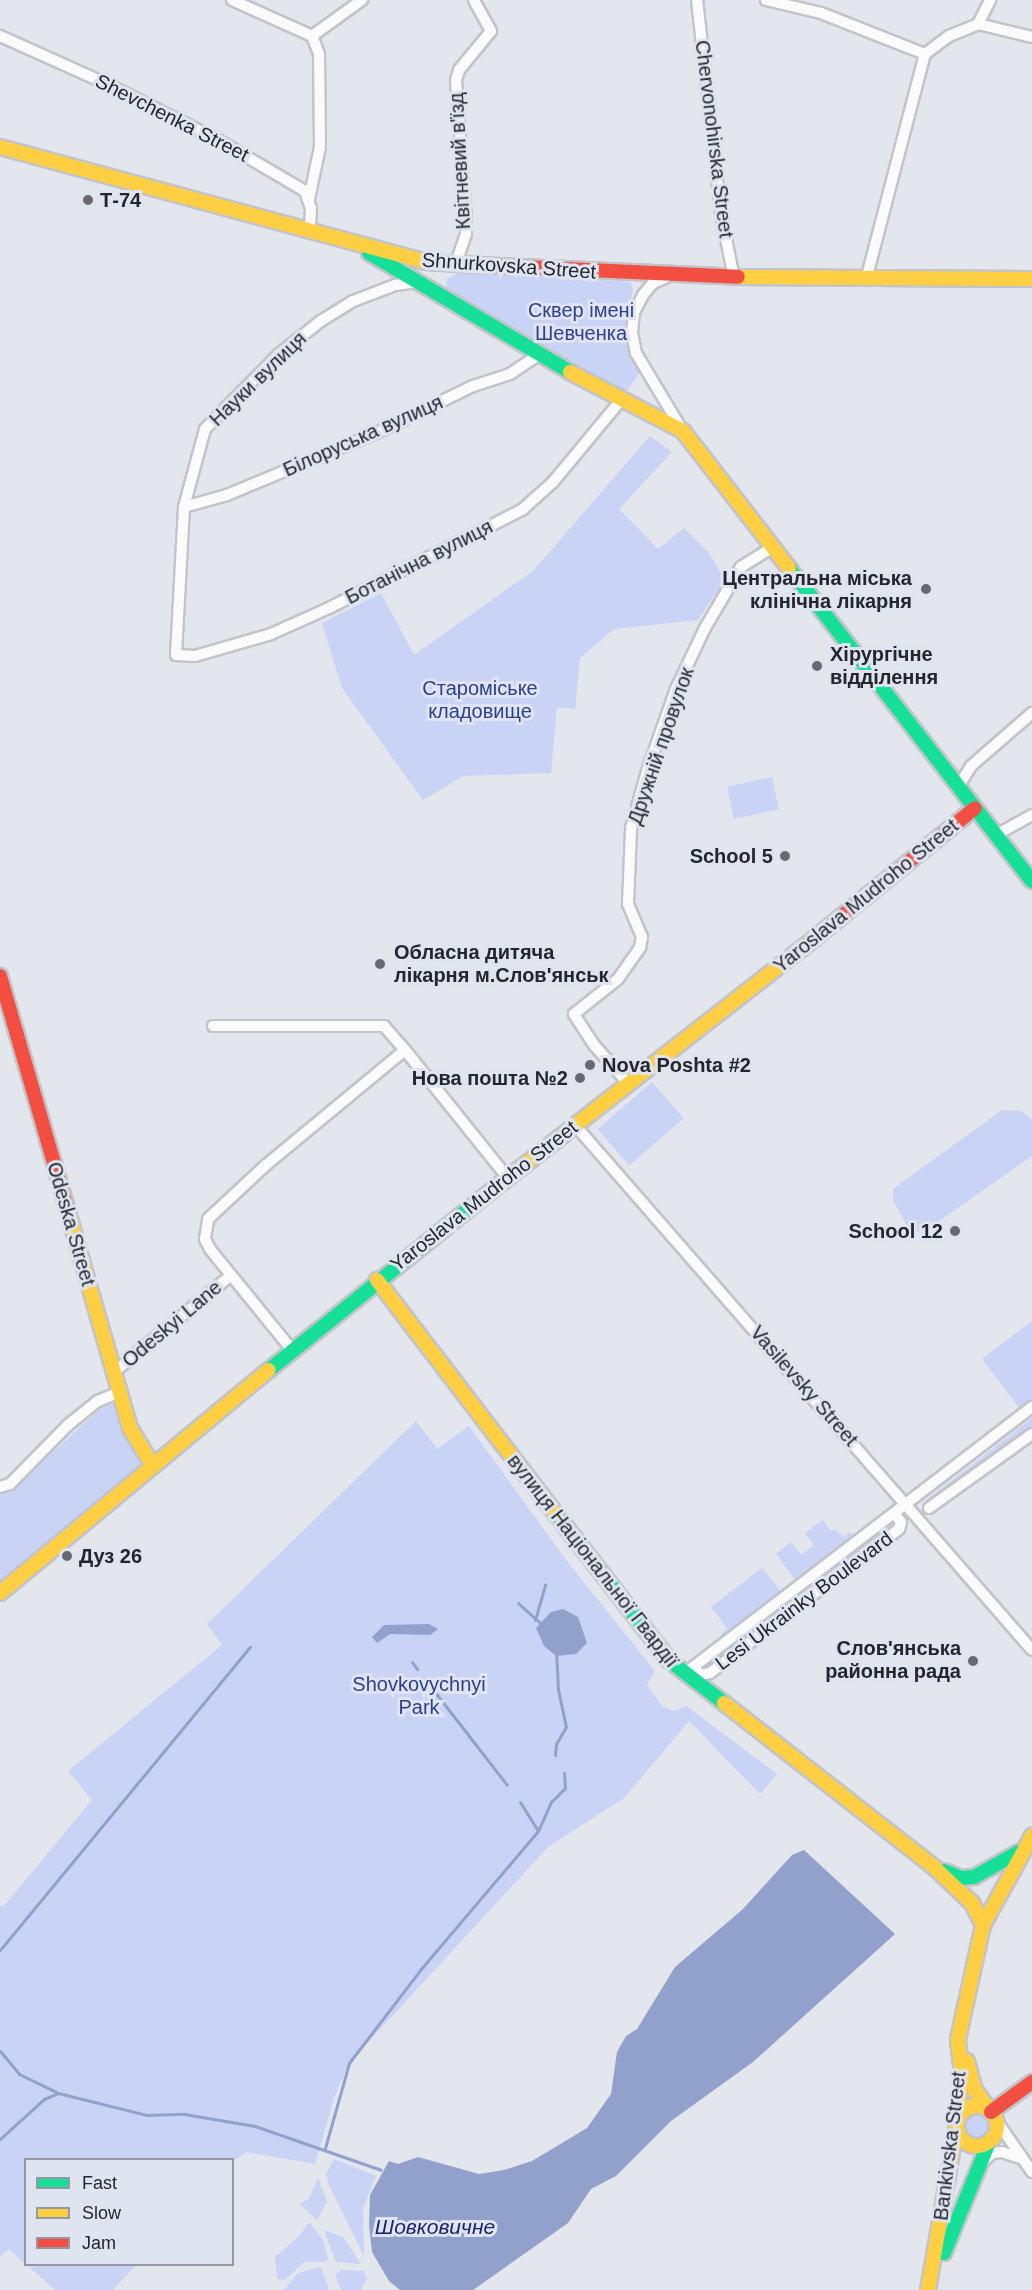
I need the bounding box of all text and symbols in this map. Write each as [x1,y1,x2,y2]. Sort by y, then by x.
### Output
street label: Chervonohirska Street [690,39,738,239]
street label: Shevchenka Street [91,69,253,167]
street label: Квітневий в'їзд [444,92,476,230]
place label: Т-74 [100,188,141,212]
marker: Т-74 [81,193,95,207]
street label: Shnurkovska Street [421,248,597,284]
park label: Сквер імені Шевченка [528,298,634,345]
street label: Науки вулиця [204,327,312,431]
street label: Білоруська вулиця [279,390,447,482]
street label: Ботанічна вулиця [341,514,497,610]
place label: Центральна міська клінічна лікарня [722,566,912,613]
marker: Центральна міська клінічна лікарня [917,580,935,598]
place label: Хірургічне відділення [830,642,938,689]
marker: Хірургічне відділення [808,657,826,675]
street label: Дружній провулок [623,664,699,828]
park label: Староміське кладовище [422,677,538,724]
street label: Yaroslava Mudroho Street [769,814,963,978]
place label: School 5 [690,844,773,868]
marker: School 5 [778,849,792,863]
place label: Обласна дитяча лікарня м.Слов'янськ [394,940,609,987]
marker: Обласна дитяча лікарня м.Слов'янськ [371,955,389,973]
place label: Nova Poshta #2 [602,1053,751,1077]
marker: Nova Poshta #2 [583,1058,597,1072]
place label: Нова пошта №2 [412,1066,568,1090]
marker: Нова пошта №2 [573,1071,587,1085]
street label: Yaroslava Mudroho Street [386,1115,582,1277]
street label: Odeska Street [42,1159,100,1289]
place label: School 12 [849,1219,943,1243]
marker: School 12 [948,1224,962,1238]
street label: Odeskyi Lane [117,1276,227,1372]
street label: Vasilevsky Street [745,1321,863,1451]
street label: вулиця Національної Гвардії [502,1450,684,1672]
street label: Lesi Ukrainky Boulevard [711,1527,897,1675]
place label: Дуз 26 [79,1544,142,1568]
marker: Дуз 26 [60,1549,74,1563]
place label: Слов'янська районна рада [825,1637,961,1684]
marker: Слов'янська районна рада [966,1654,980,1668]
park label: Shovkovychnyi Park [352,1672,486,1719]
street label: Bankivska Street [929,2070,971,2222]
legend [24,2158,234,2266]
text: Fast [82,2173,117,2193]
text: Slow [82,2203,121,2223]
water label: Шовковичне [375,2214,495,2240]
text: Jam [82,2233,116,2253]

